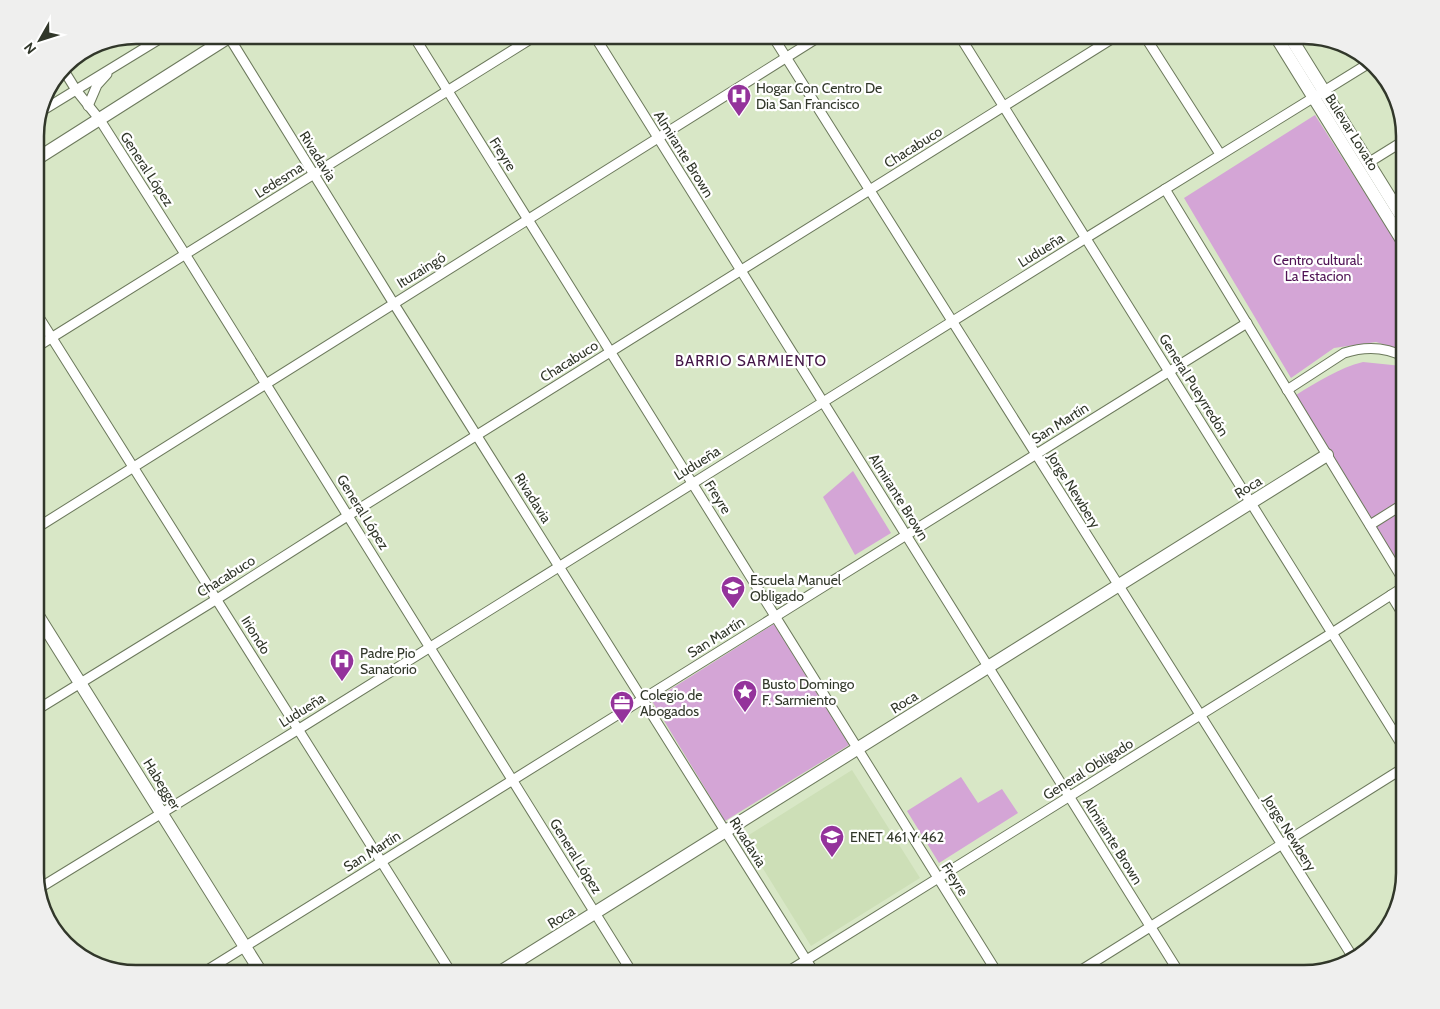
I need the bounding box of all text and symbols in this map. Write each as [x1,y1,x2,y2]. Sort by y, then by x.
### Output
north arrow [15,15,65,65]
text: N [20,39,40,58]
place label: Hogar Con Centro De Dia San Francisco [756,79,882,113]
hospital icon: Hogar Con Centro De Dia San Francisco [726,83,752,117]
street label: Bulevar Lovato [1321,90,1383,174]
street label: Almirante Brown [650,107,718,201]
street label: Chacabuco [881,122,946,172]
street label: General López [116,128,178,210]
street label: Rivadavia [296,128,341,185]
street label: Freyre [486,134,520,174]
street label: Ledesma [251,158,307,202]
street label: Ludueña [1015,229,1068,271]
street label: Ituzaingó [393,248,449,292]
park label: Centro cultural: La Estacion [1273,251,1363,285]
street label: General Pueyrredón [1155,330,1233,440]
street label: Chacabuco [537,336,602,386]
district label: BARRIO SARMIENTO [675,352,827,370]
street label: San Martín [1028,398,1092,448]
street label: Ludueña [671,442,724,484]
street label: Jorge Newbery [1043,448,1104,531]
street label: Almirante Brown [865,450,933,544]
street label: Rivadavia [511,470,556,527]
street label: General López [333,471,393,553]
street label: Roca [1231,472,1265,502]
street label: Freyre [701,477,735,517]
street label: Chacabuco [194,551,259,601]
place label: Escuela Manuel Obligado [750,571,842,605]
school or university icon: Escuela Manuel Obligado [720,575,746,609]
street label: Iriondo [237,612,275,658]
street label: San Martín [684,612,748,662]
place label: Padre Pio Sanatorio [360,644,417,678]
hospital icon: Padre Pio Sanatorio [329,648,355,682]
place label: Busto Domingo F. Sarmiento [762,675,855,709]
place icon: Busto Domingo F. Sarmiento [732,679,758,713]
place label: Colegio de Abogados [640,686,703,720]
street label: Roca [887,687,921,717]
street label: Ludueña [276,689,329,731]
office icon: Colegio de Abogados [609,690,635,724]
street label: General Obligado [1040,734,1137,804]
street label: Habegger [139,755,185,813]
street label: Jorge Newbery [1259,791,1320,874]
street label: Almirante Brown [1079,794,1147,888]
street label: Rivadavia [726,814,771,871]
street label: General López [546,815,606,897]
school or university icon: ENET 461 Y 462 [819,824,845,858]
street label: San Martín [340,826,404,876]
place label: ENET 461 Y 462 [850,828,944,846]
street label: Freyre [938,859,972,899]
street label: Roca [544,902,578,932]

